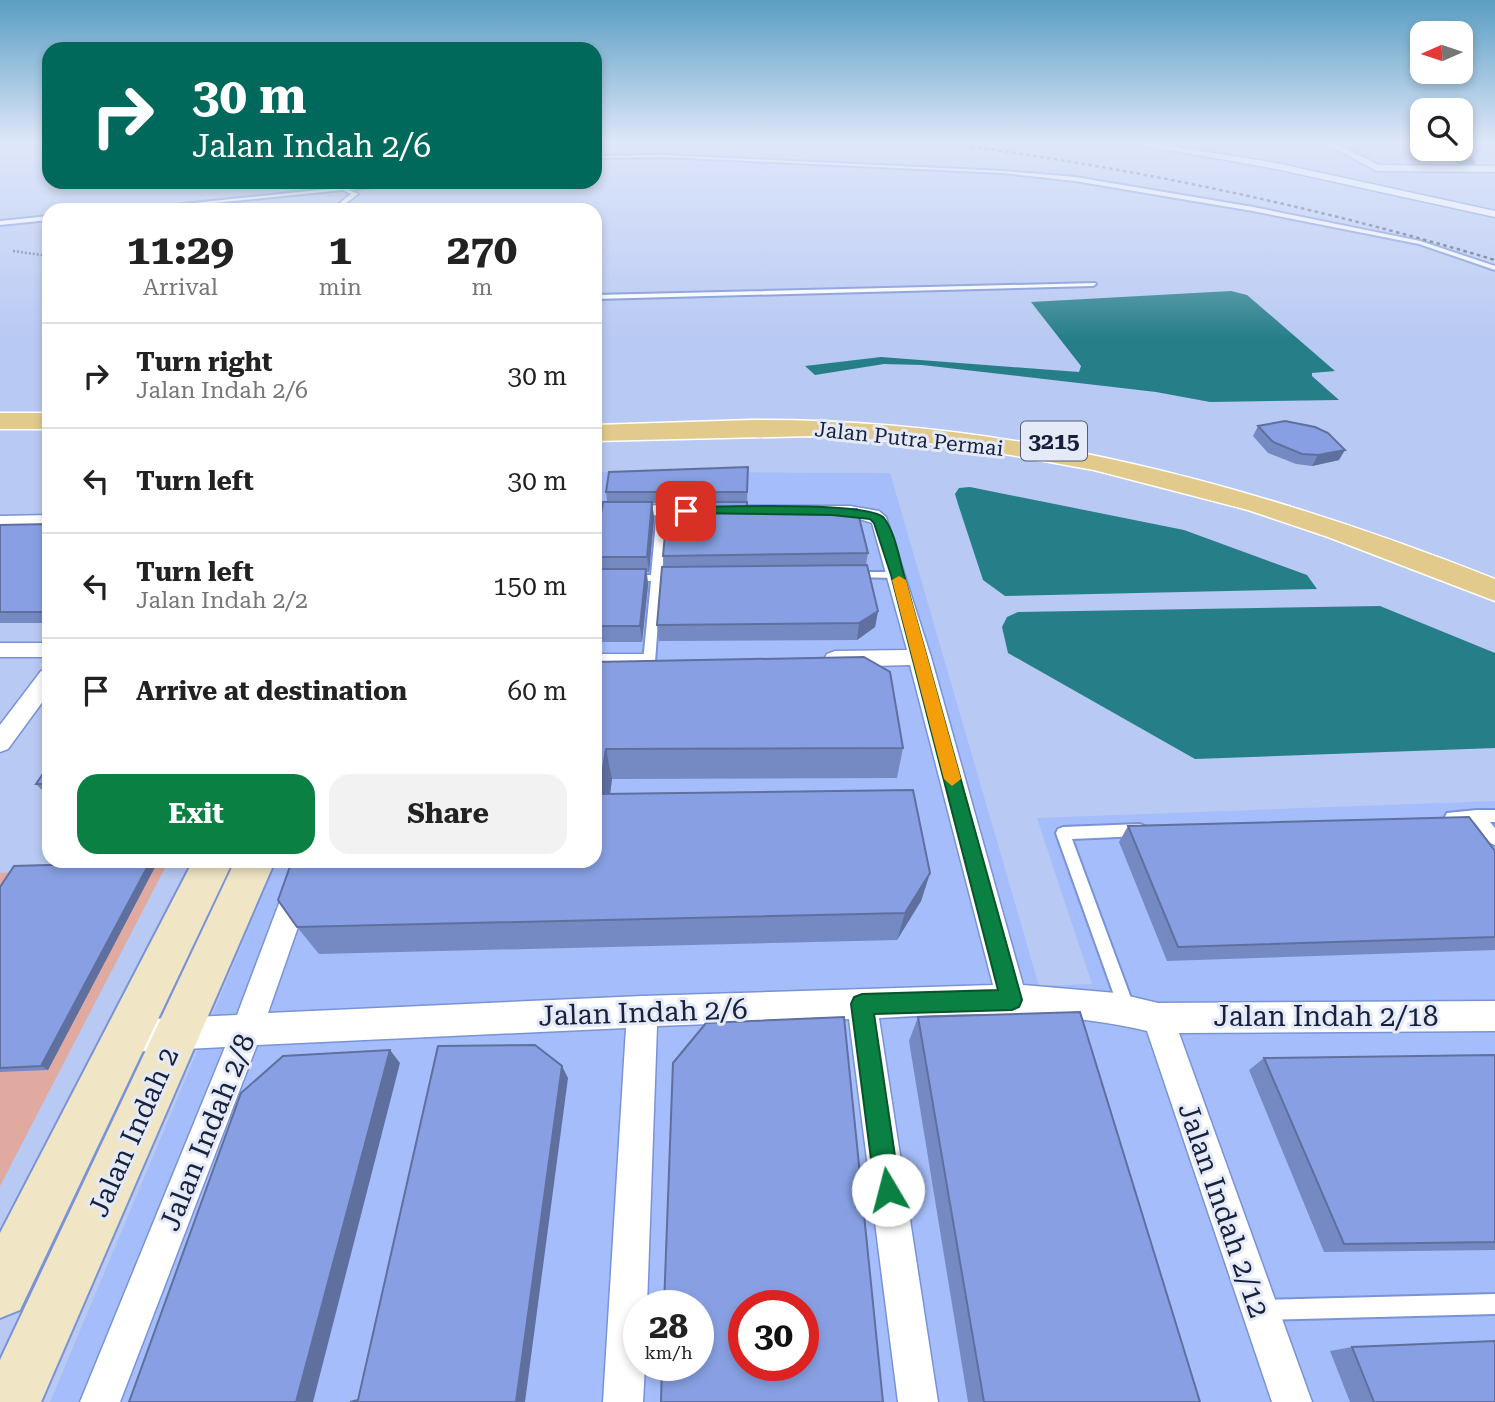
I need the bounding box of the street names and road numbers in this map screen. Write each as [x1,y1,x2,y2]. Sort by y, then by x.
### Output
street label: Jalan Putra Permai [813,417,1005,461]
road number: 3215 [1021,422,1087,461]
street label: Jalan Indah 2/6 [538,992,748,1033]
street label: Jalan Indah 2/18 [1214,1000,1438,1033]
street label: Jalan Indah 2/8 [153,1029,262,1235]
street label: Jalan Indah 2 [81,1042,186,1222]
street label: Jalan Indah 2/12 [1171,1098,1276,1322]

